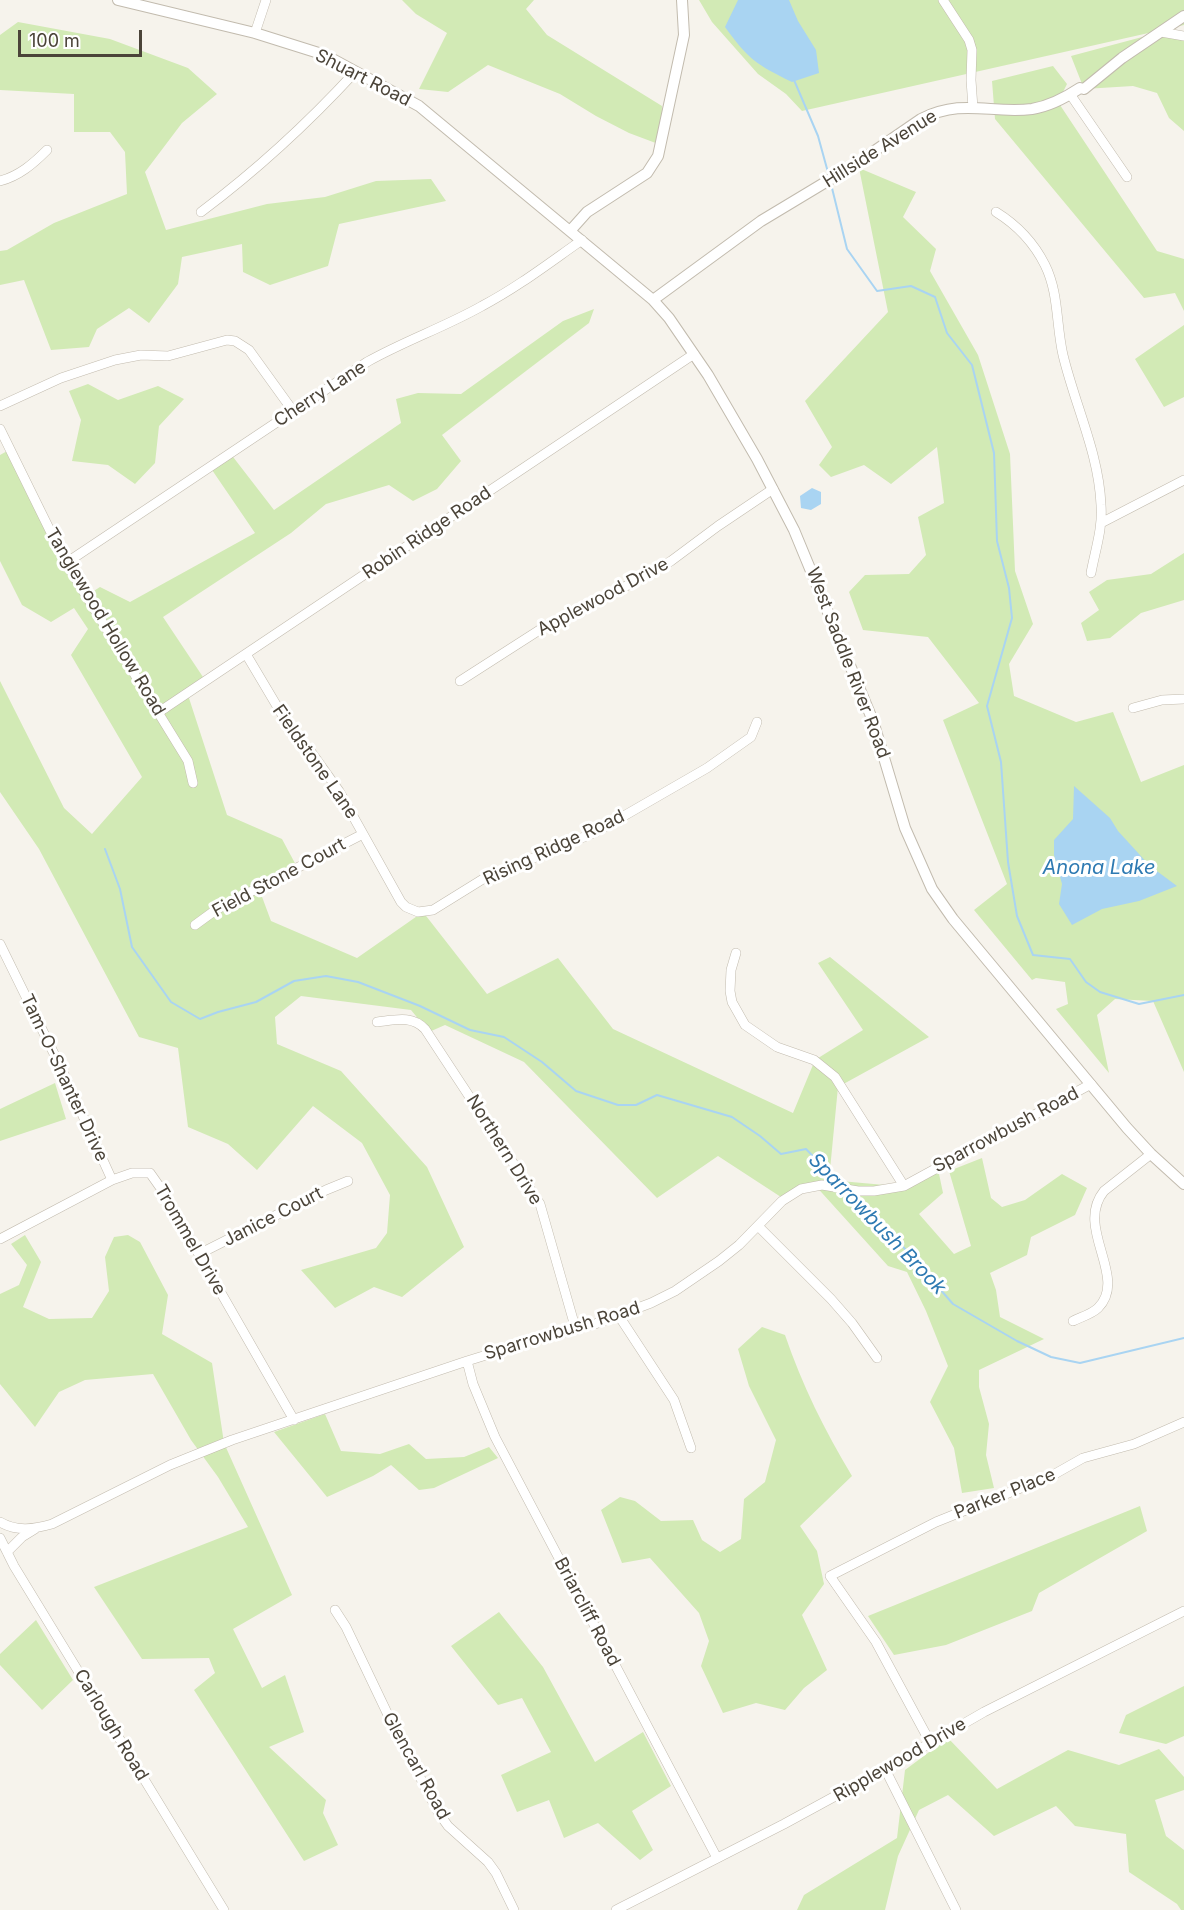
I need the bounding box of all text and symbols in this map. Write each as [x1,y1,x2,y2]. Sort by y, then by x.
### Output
scale bar [21,18,146,56]
text: 100 m [29,30,80,51]
street label: Shuart Road [312,45,414,111]
street label: Hillside Avenue [819,105,941,193]
street label: Cherry Lane [270,356,370,432]
street label: Robin Ridge Road [359,482,495,584]
street label: Tanglewood Hollow Road [40,524,170,720]
street label: Applewood Drive [534,553,672,641]
street label: West Saddle River Road [802,564,894,762]
street label: Fieldstone Lane [268,701,362,823]
street label: Rising Ridge Road [480,806,628,890]
street label: Field Stone Court [209,834,349,922]
water label: Anona Lake [1043,856,1155,880]
street label: Tam-O-Shanter Drive [16,991,112,1165]
street label: Sparrowbush Road [929,1082,1083,1178]
street label: Northern Drive [461,1091,547,1209]
water label: Sparrowbush Brook [803,1148,951,1300]
street label: Trommel Drive [150,1181,230,1299]
street label: Janice Court [220,1183,326,1251]
street label: Sparrowbush Road [481,1297,643,1365]
street label: Parker Place [951,1464,1059,1524]
street label: Briarcliff Road [549,1554,625,1670]
street label: Carlough Road [69,1665,153,1785]
street label: Glencarl Road [378,1709,454,1823]
street label: Ripplewood Drive [830,1713,970,1807]

